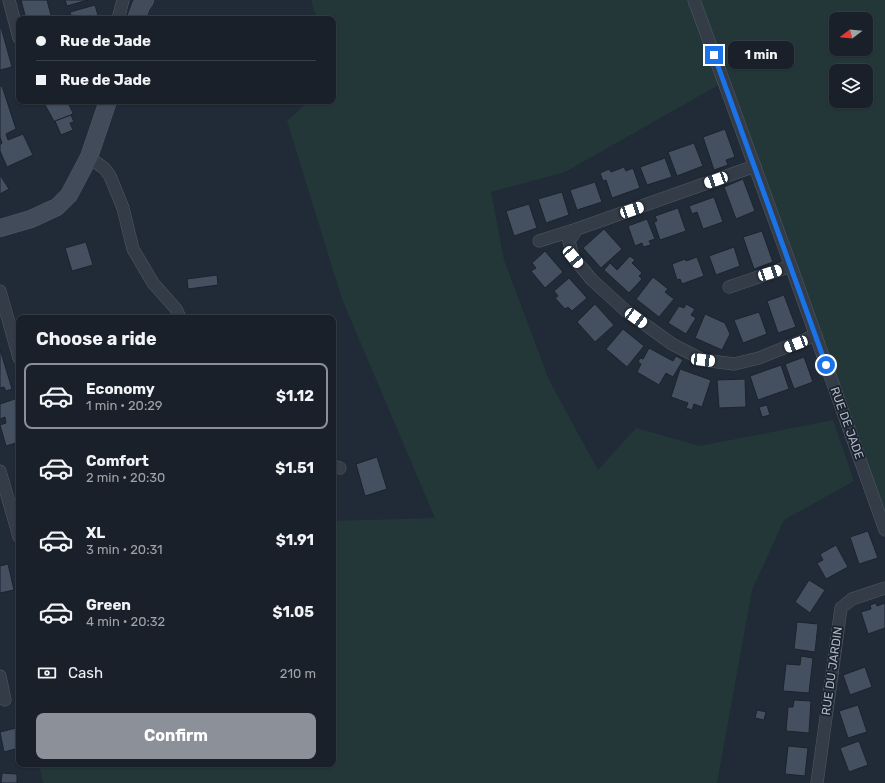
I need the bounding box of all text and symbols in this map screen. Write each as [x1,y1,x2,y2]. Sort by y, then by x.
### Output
north arrow [829,12,873,56]
map controls [829,12,873,108]
text: Rue de Jade [60,32,151,50]
callout: 1 min [728,41,794,69]
route end [705,46,723,64]
text: 1 min [744,47,778,62]
button: layers [829,64,873,108]
text: Rue de Jade [60,71,151,89]
car [703,170,729,190]
car [619,200,645,220]
car [561,244,585,270]
car [757,264,783,282]
car [623,306,649,330]
text: Choose a ride [36,328,157,350]
car [783,334,809,354]
car [690,353,716,367]
route start [817,356,835,374]
icon: car [38,378,74,414]
text: Economy [86,380,155,398]
street label: RUE DE JADE [827,385,867,461]
text: $1.12 [276,387,314,405]
text: 1 min · 20:29 [86,398,163,413]
icon: car [38,450,74,486]
text: Comfort [86,452,149,470]
text: $1.51 [275,459,314,477]
text: 2 min · 20:30 [86,470,165,485]
icon: car [38,522,74,558]
text: XL [86,524,105,542]
text: $1.91 [276,531,314,549]
text: 3 min · 20:31 [86,542,163,557]
icon: car [38,594,74,630]
text: Green [86,596,131,614]
text: $1.05 [272,603,314,621]
text: 4 min · 20:32 [86,614,165,629]
street label: RUE DU JARDIN [819,626,845,716]
icon: cash [36,662,58,684]
text: Cash [68,664,103,682]
text: 210 m [280,666,316,681]
button: Confirm [36,713,316,759]

